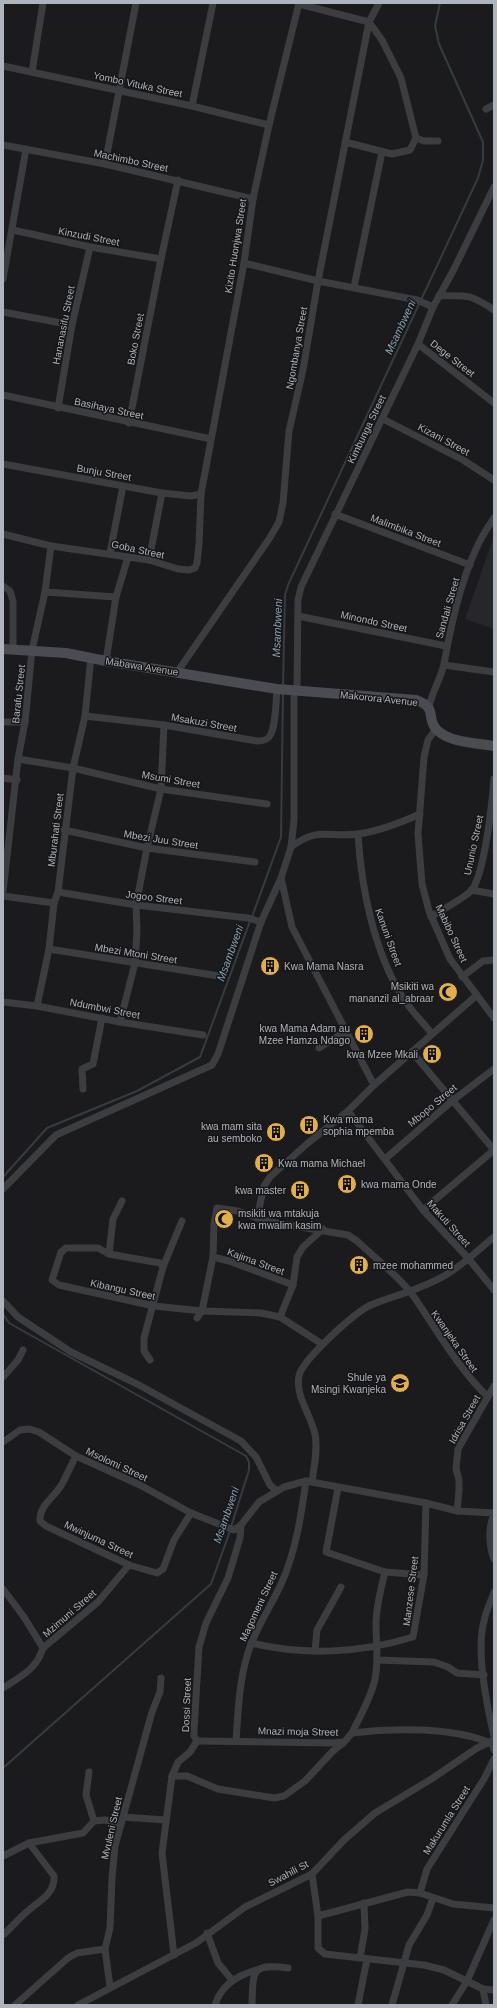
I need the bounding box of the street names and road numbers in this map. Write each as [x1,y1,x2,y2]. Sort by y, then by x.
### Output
street label: Yombo Vituka Street [92,70,184,99]
street label: Machimbo Street [93,147,169,174]
street label: Kizito Huonjwa Street [223,198,248,294]
street label: Kinzudi Street [57,225,121,248]
street label: Hananasifu Street [50,285,77,365]
street label: Ngombanya Street [284,306,309,390]
street label: Boko Street [125,312,146,366]
street label: Dege Street [428,338,477,379]
street label: Kimbunga Street [345,393,388,465]
street label: Basihaya Street [73,396,145,421]
street label: Kizani Street [416,421,472,458]
street label: Bunju Street [76,462,132,483]
street label: Malimbika Street [369,512,443,549]
street label: Goba Street [110,539,166,561]
street label: Sandali Street [434,576,461,640]
street label: Minondo Street [340,609,408,634]
street label: Mabawa Avenue [105,655,180,678]
street label: Barafu Street [10,664,27,724]
street label: Makorora Avenue [339,689,419,708]
street label: Msakuzi Street [170,711,238,734]
street label: Msumi Street [141,769,201,790]
street label: Mburahati Street [46,792,65,867]
street label: Ununio Street [462,814,485,876]
street label: Mbezi Juu Street [123,828,199,851]
street label: Jogoo Street [125,889,183,906]
street label: Mabibo Street [433,903,470,964]
street label: Kanuni Street [373,907,404,968]
street label: Mbezi Mtoni Street [94,942,178,965]
street label: Ndumbwi Street [69,996,141,1021]
street label: Mbopo Street [406,1082,459,1129]
street label: Makuti Street [425,1198,473,1249]
street label: Kajima Street [226,1246,286,1277]
street label: Kibangu Street [89,1277,157,1302]
street label: Kwanjeka Street [429,1308,480,1374]
street label: Idrisa Street [447,1393,482,1445]
street label: Msolomi Street [84,1445,150,1484]
street label: Mwinjuma Street [63,1519,135,1560]
street label: Manzese Street [401,1555,420,1626]
street label: Magomeni Street [237,1569,280,1643]
street label: Mzimuni Street [41,1587,98,1639]
street label: Dossi Street [180,1677,193,1732]
street label: Mnazi moja Street [258,1725,339,1738]
street label: Makurumla Street [421,1784,472,1857]
street label: Mvuleni Street [99,1796,124,1860]
street label: Swahili St [266,1858,310,1889]

